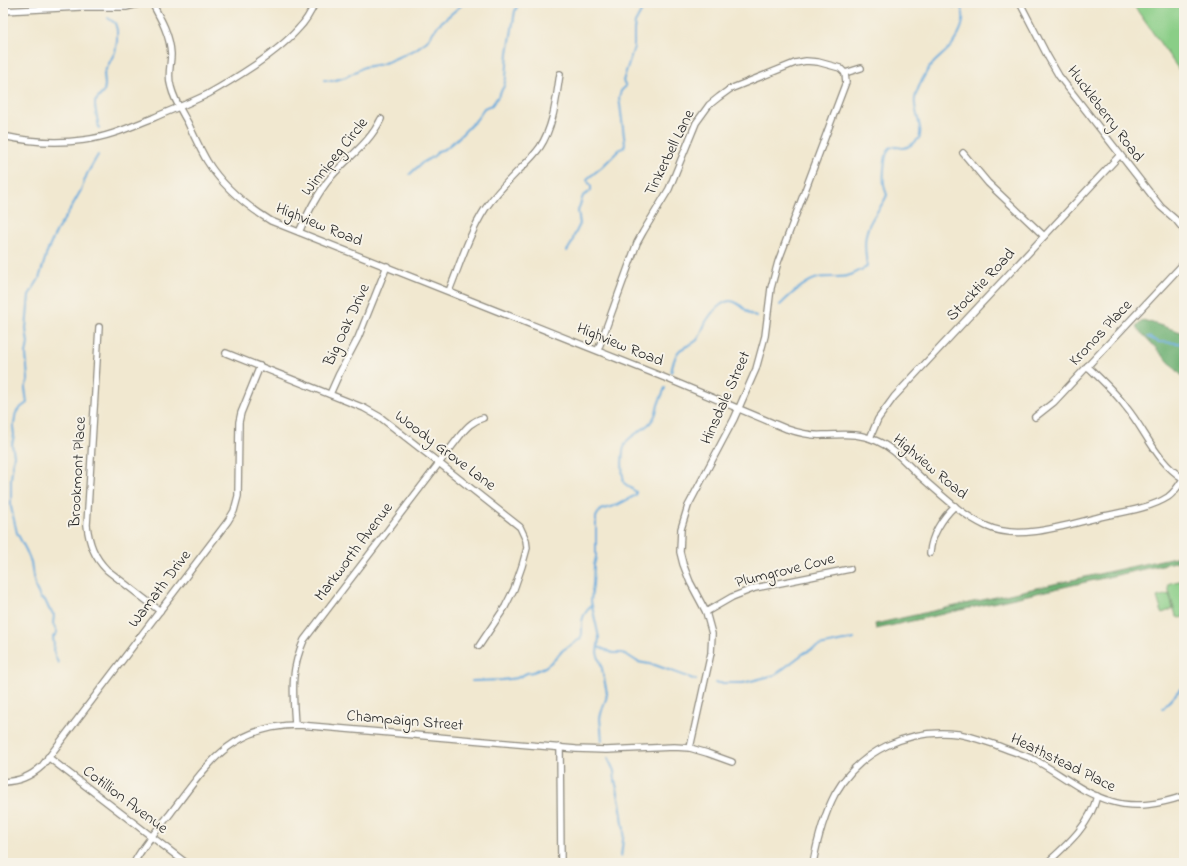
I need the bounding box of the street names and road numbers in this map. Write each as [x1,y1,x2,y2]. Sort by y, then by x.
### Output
street label: Huckleberry Road [1061,61,1149,167]
street label: Tinkerbell Lane [639,105,702,200]
street label: Winnipeg Circle [296,112,375,202]
street label: Highview Road [272,197,366,253]
street label: Stocktie Road [941,243,1021,327]
street label: Big Oak Drive [317,279,377,371]
street label: Kronos Place [1064,294,1139,372]
street label: Highview Road [573,317,667,373]
street label: Hinsdale Street [695,347,758,449]
street label: Woody Grove Lane [389,405,501,498]
street label: Brookmont Place [63,415,93,529]
street label: Highview Road [887,428,973,506]
street label: Markworth Avenue [309,497,400,607]
street label: Wamath Drive [123,544,198,633]
street label: Plumgrove Cove [733,547,838,595]
street label: Champaign Street [346,704,465,738]
street label: Heathstead Place [1006,727,1120,799]
street label: Cotillion Avenue [77,760,173,841]

